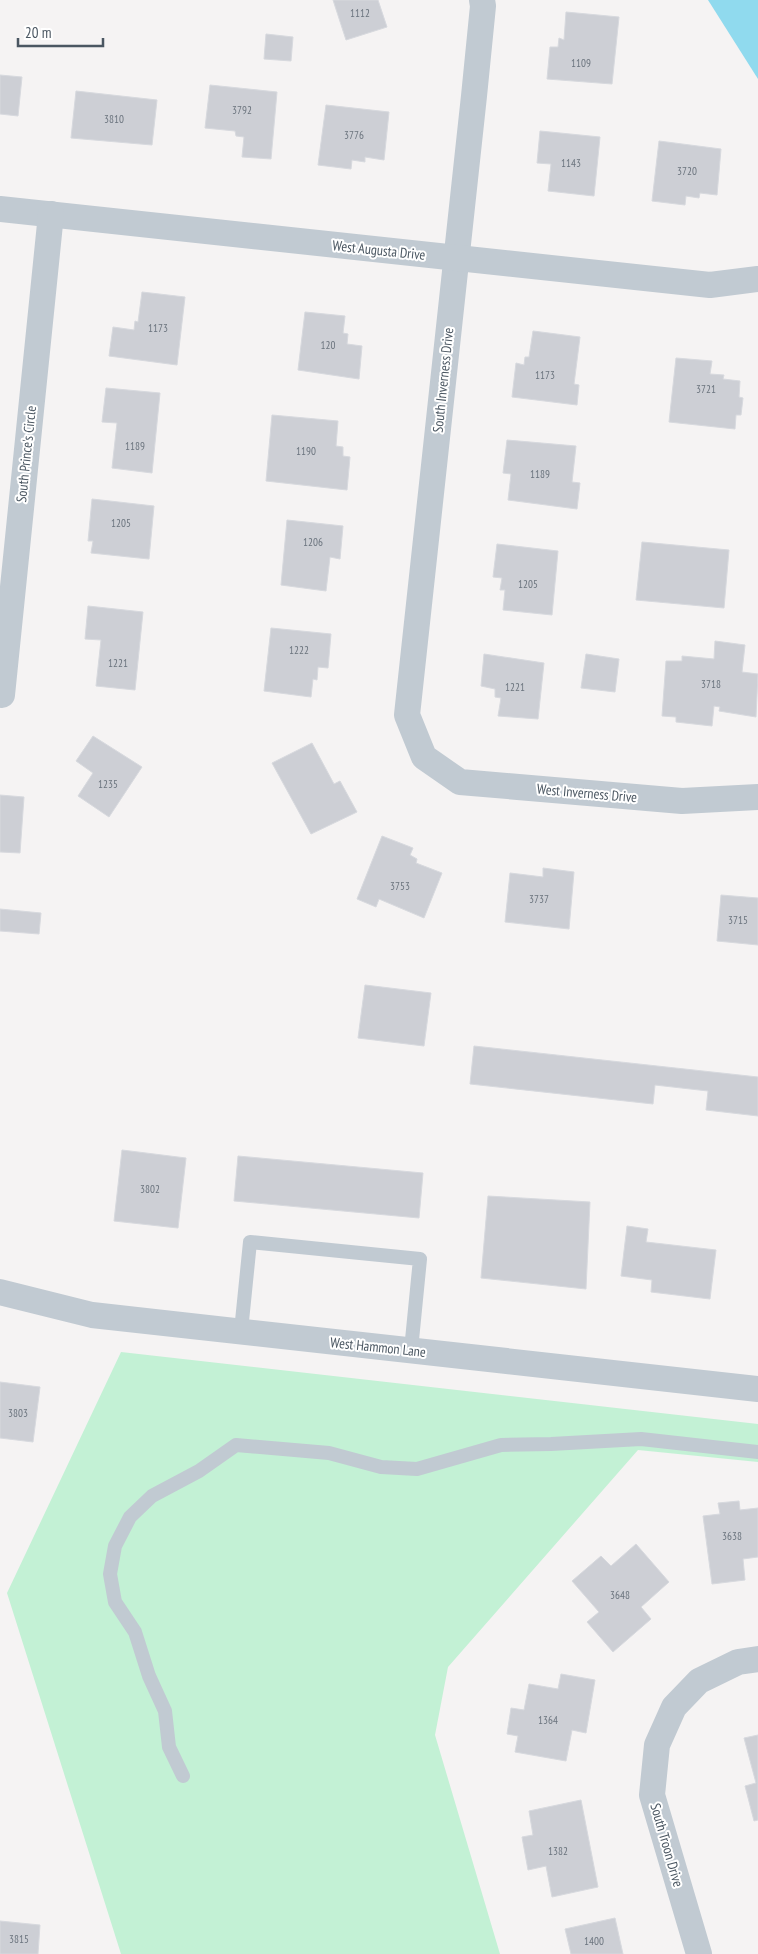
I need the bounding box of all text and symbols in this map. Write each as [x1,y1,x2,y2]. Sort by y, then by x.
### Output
house number: 1112 [350,6,370,20]
scale bar [18,15,102,47]
text: 20 m [25,23,51,42]
house number: 1109 [571,56,591,70]
house number: 3792 [232,103,252,117]
house number: 3810 [104,112,124,126]
house number: 3776 [344,128,364,142]
house number: 1143 [561,156,581,170]
house number: 3720 [677,164,697,178]
street label: West Augusta Drive [332,236,427,264]
house number: 1173 [148,321,168,335]
street label: South Inverness Drive [429,326,457,433]
house number: 120 [321,338,335,352]
house number: 1173 [535,368,555,382]
house number: 3721 [696,382,716,396]
street label: South Prince's Circle [12,405,40,503]
house number: 1189 [125,439,145,453]
house number: 1190 [296,444,316,458]
house number: 1189 [530,467,550,481]
house number: 1205 [111,516,131,530]
house number: 1206 [303,535,323,549]
house number: 1205 [518,577,538,591]
house number: 1222 [289,643,309,657]
house number: 1221 [108,656,128,670]
house number: 3718 [701,677,721,691]
house number: 1221 [505,680,525,694]
house number: 1235 [98,777,118,791]
street label: West Inverness Drive [536,780,638,806]
house number: 3753 [390,879,410,893]
house number: 3737 [529,892,549,906]
house number: 3715 [728,913,748,927]
house number: 3802 [140,1182,160,1196]
street label: West Hammon Lane [329,1333,427,1361]
house number: 3803 [8,1406,28,1420]
house number: 3638 [722,1529,742,1543]
house number: 3648 [610,1588,630,1602]
house number: 1364 [538,1713,558,1727]
street label: South Troon Drive [646,1801,688,1889]
house number: 1382 [548,1844,568,1858]
house number: 3815 [9,1932,29,1946]
house number: 1400 [584,1934,604,1948]

